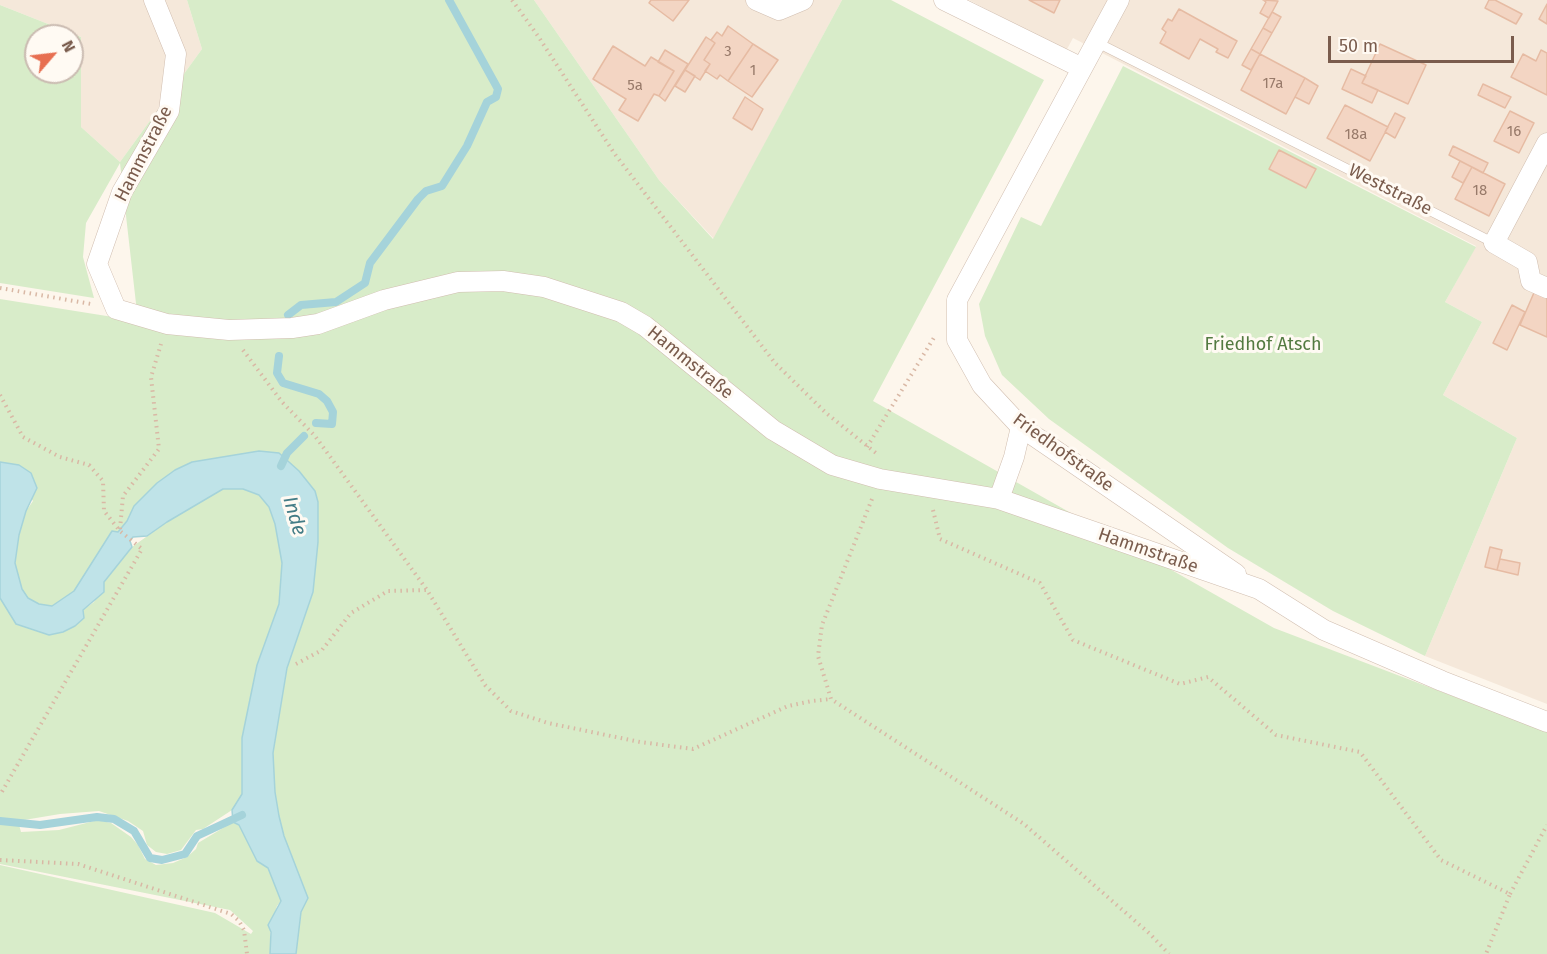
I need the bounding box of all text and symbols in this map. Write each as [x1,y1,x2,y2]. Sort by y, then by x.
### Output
north arrow [24,24,84,84]
scale bar [1331,24,1517,62]
text: 50 m [1339,35,1378,57]
text: N [58,37,79,55]
house number: 3 [724,43,732,61]
house number: 1 [750,62,756,80]
house number: 17a [1263,75,1283,93]
house number: 5a [627,77,643,95]
street label: Hammstraße [111,103,177,205]
house number: 16 [1507,123,1521,141]
house number: 18a [1345,126,1367,144]
street label: Weststraße [1345,160,1435,220]
house number: 18 [1473,182,1487,200]
street label: Hammstraße [643,322,737,404]
park label: Friedhof Atsch [1204,334,1322,356]
street label: Friedhofstraße [1008,409,1118,497]
water label: Inde [277,494,311,538]
street label: Hammstraße [1095,524,1201,578]

